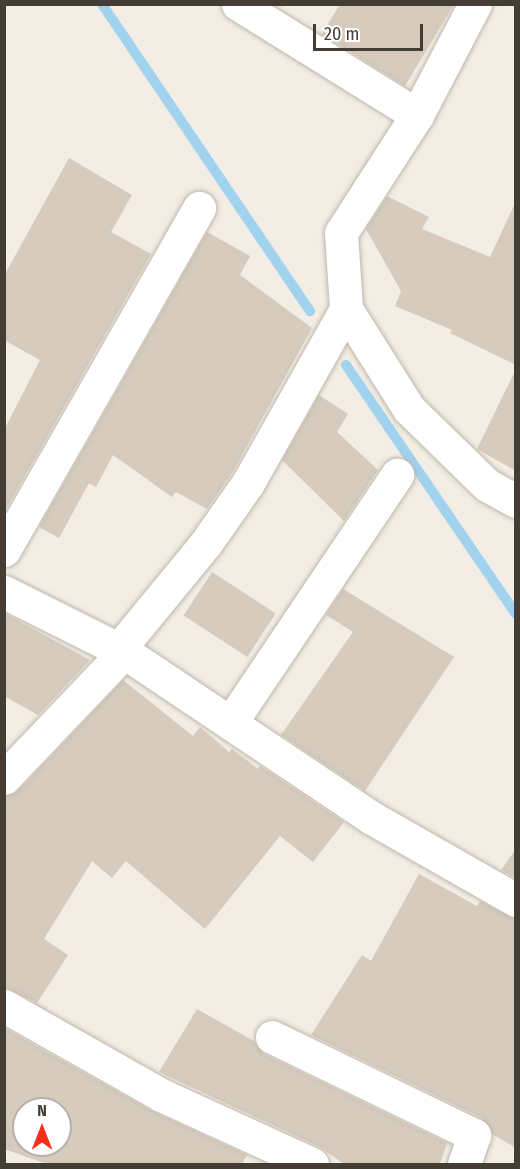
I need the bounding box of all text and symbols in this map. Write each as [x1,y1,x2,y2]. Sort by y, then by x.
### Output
scale bar [316,12,426,50]
text: 20 m [324,23,359,45]
north arrow [12,1097,72,1157]
text: N [37,1101,47,1120]

